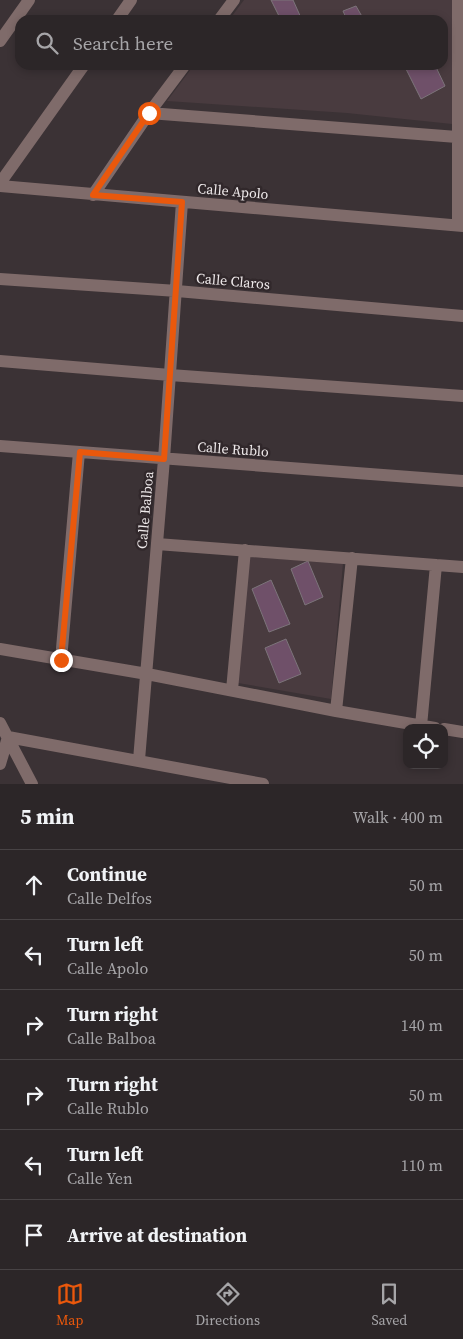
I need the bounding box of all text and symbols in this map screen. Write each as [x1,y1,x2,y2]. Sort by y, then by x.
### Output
search box [15,15,448,70]
icon: search [33,29,61,57]
text: Search here [73,30,173,56]
route start [138,102,161,125]
street label: Calle Apolo [197,178,270,204]
street label: Calle Claros [195,268,271,294]
street label: Calle Rublo [197,437,270,461]
street label: Calle Balboa [132,470,158,550]
route end [50,649,73,672]
map controls [403,724,448,769]
button: locate [403,724,448,769]
text: 5 min [20,802,75,831]
text: Walk · 400 m [353,806,443,828]
text: Continue [67,861,147,887]
icon: ahead [20,871,48,899]
text: 50 m [409,874,443,896]
text: Calle Delfos [67,887,152,909]
text: Turn left [67,931,143,957]
icon: left [20,941,48,969]
text: 50 m [409,944,443,966]
text: Calle Apolo [67,957,148,979]
text: Turn right [67,1001,158,1027]
icon: right [20,1011,48,1039]
text: 140 m [401,1014,443,1036]
text: Calle Balboa [67,1027,156,1049]
text: Turn right [67,1071,158,1097]
icon: right [20,1081,48,1109]
text: 50 m [409,1084,443,1106]
text: Calle Rublo [67,1097,149,1119]
text: Turn left [67,1141,143,1167]
icon: left [20,1151,48,1179]
text: 110 m [401,1154,443,1176]
text: Calle Yen [67,1167,133,1189]
icon: arrive [20,1221,48,1249]
text: Arrive at destination [67,1222,247,1248]
tab: Map [56,1280,84,1330]
tab: Directions [195,1280,260,1330]
tab: Saved [371,1280,407,1330]

